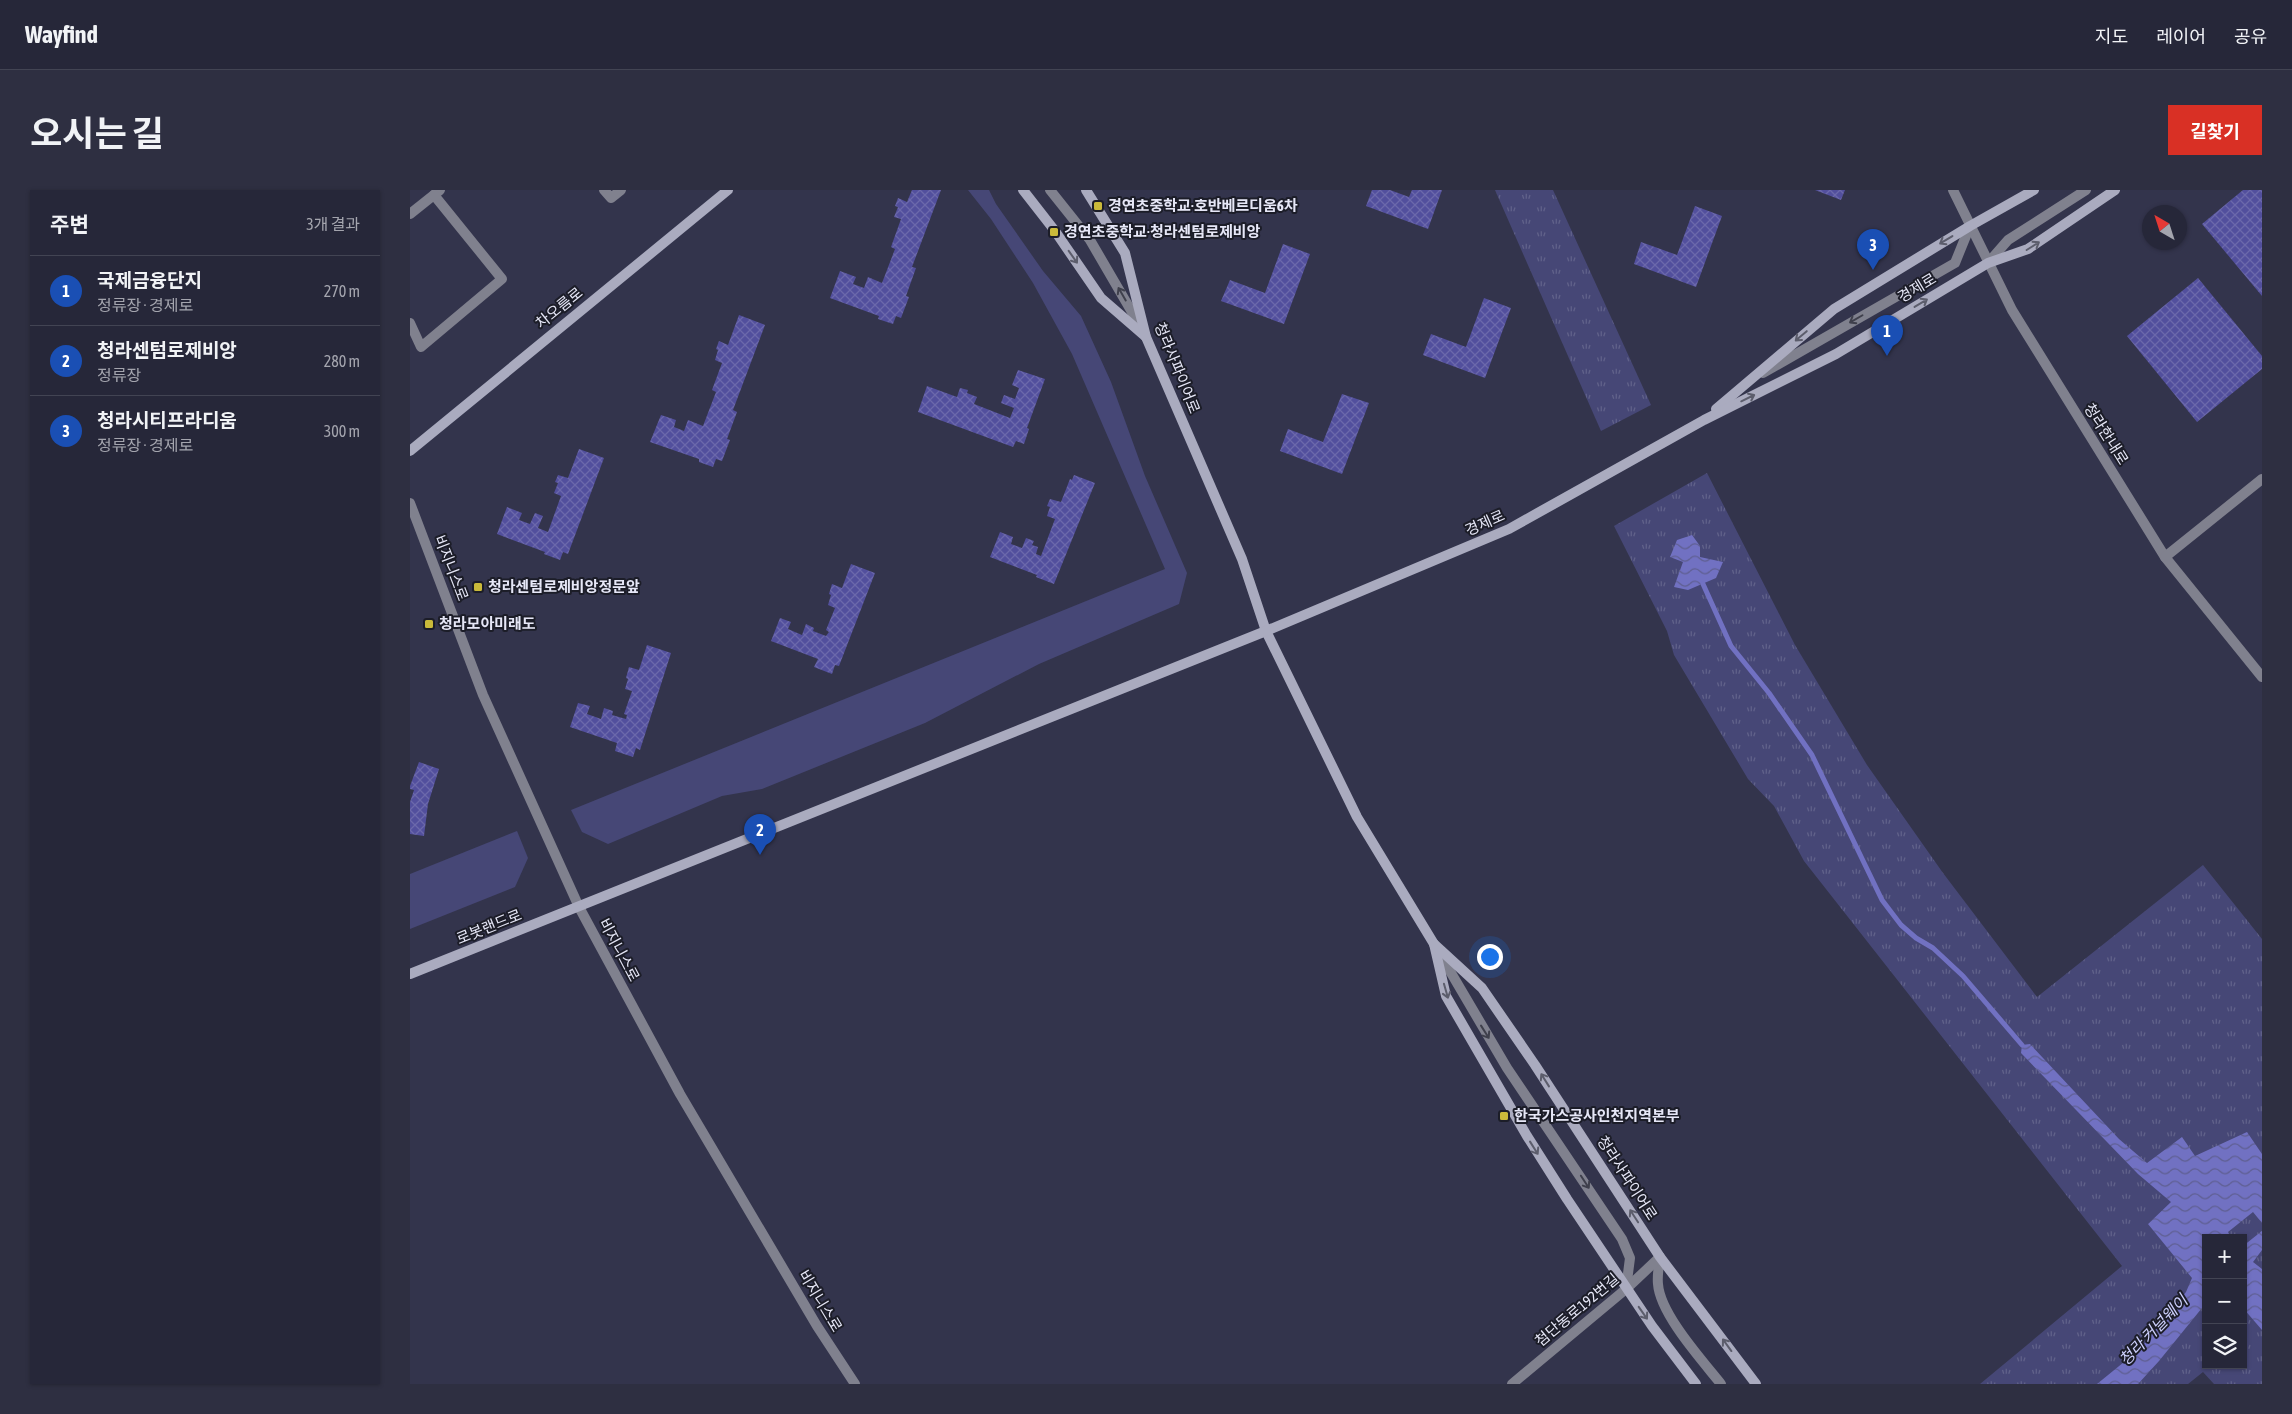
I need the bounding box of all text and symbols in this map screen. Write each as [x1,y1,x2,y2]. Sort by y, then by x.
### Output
text: Wayfind [25,21,98,48]
text: 지도 [2095,26,2128,47]
text: 레이어 [2156,26,2206,47]
text: 공유 [2234,26,2267,47]
button: 길찾기 [2168,105,2262,155]
text: 오시는 길 [30,113,164,153]
place label: 경연초중학교·호반베르디움6차 [1108,197,1298,214]
marker: 경연초중학교·호반베르디움6차 [1092,200,1104,212]
north arrow [2142,205,2187,250]
text: 주변 [50,212,89,236]
text: 3개 결과 [306,215,360,233]
place label: 경연초중학교·청라센텀로제비앙 [1064,223,1261,240]
marker: 경연초중학교·청라센텀로제비앙 [1048,226,1060,238]
pin: 3 [1857,229,1889,270]
one-way arrow [1940,236,1954,246]
one-way arrow [2026,240,2040,251]
one-way arrow [1068,250,1078,264]
text: 국제금융단지 [97,269,202,291]
street label: 경제로 [1895,270,1939,306]
text: 1 [62,282,70,300]
text: 270 m [324,282,360,300]
street label: 차오름로 [532,284,585,332]
one-way arrow [1116,288,1126,302]
text: 정류장 · 경제로 [97,296,193,314]
one-way arrow [1913,298,1927,308]
one-way arrow [1850,315,1864,325]
pin: 1 [1871,315,1903,356]
street label: 청라사파이어로 [1151,320,1203,416]
one-way arrow [1795,330,1808,341]
text: 청라센텀로제비앙 [97,339,237,361]
text: 2 [62,352,70,370]
text: 280 m [324,352,360,370]
text: 정류장 [97,366,141,384]
one-way arrow [1740,393,1755,402]
street label: 청라한내로 [2081,400,2132,468]
text: 청라시티프라디움 [97,409,237,431]
text: 3 [62,422,70,440]
text: 300 m [324,422,360,440]
text: 정류장 · 경제로 [97,436,193,454]
street label: 경제로 [1462,506,1507,539]
street label: 비지니스로 [431,533,472,603]
place label: 청라센텀로제비앙정문앞 [488,578,640,595]
marker: 청라센텀로제비앙정문앞 [472,581,484,593]
place label: 청라모아미래도 [439,615,536,632]
marker: 청라모아미래도 [423,618,435,630]
pin: 2 [744,814,776,855]
street label: 로봇랜드로 [454,906,524,947]
street label: 비지니스로 [596,915,643,984]
your location [1477,944,1503,970]
one-way arrow [1441,983,1451,999]
one-way arrow [1480,1024,1490,1038]
one-way arrow [1540,1073,1550,1087]
place label: 한국가스공사인천지역본부 [1514,1107,1680,1124]
marker: 한국가스공사인천지역본부 [1498,1110,1510,1122]
street label: 청라사파이어로 [1594,1133,1661,1223]
one-way arrow [1530,1140,1540,1154]
one-way arrow [1580,1174,1590,1188]
one-way arrow [1629,1209,1639,1223]
map controls [2202,1234,2247,1369]
button: + [2202,1234,2247,1279]
street label: 비지니스로 [795,1267,845,1335]
street label: 첨단동로192번길 [1531,1270,1622,1350]
button: − [2202,1279,2247,1324]
water label: 청라 커널웨이 [2115,1290,2192,1369]
one-way arrow [1638,1306,1648,1320]
button: layers [2202,1324,2247,1369]
one-way arrow [1722,1338,1732,1352]

